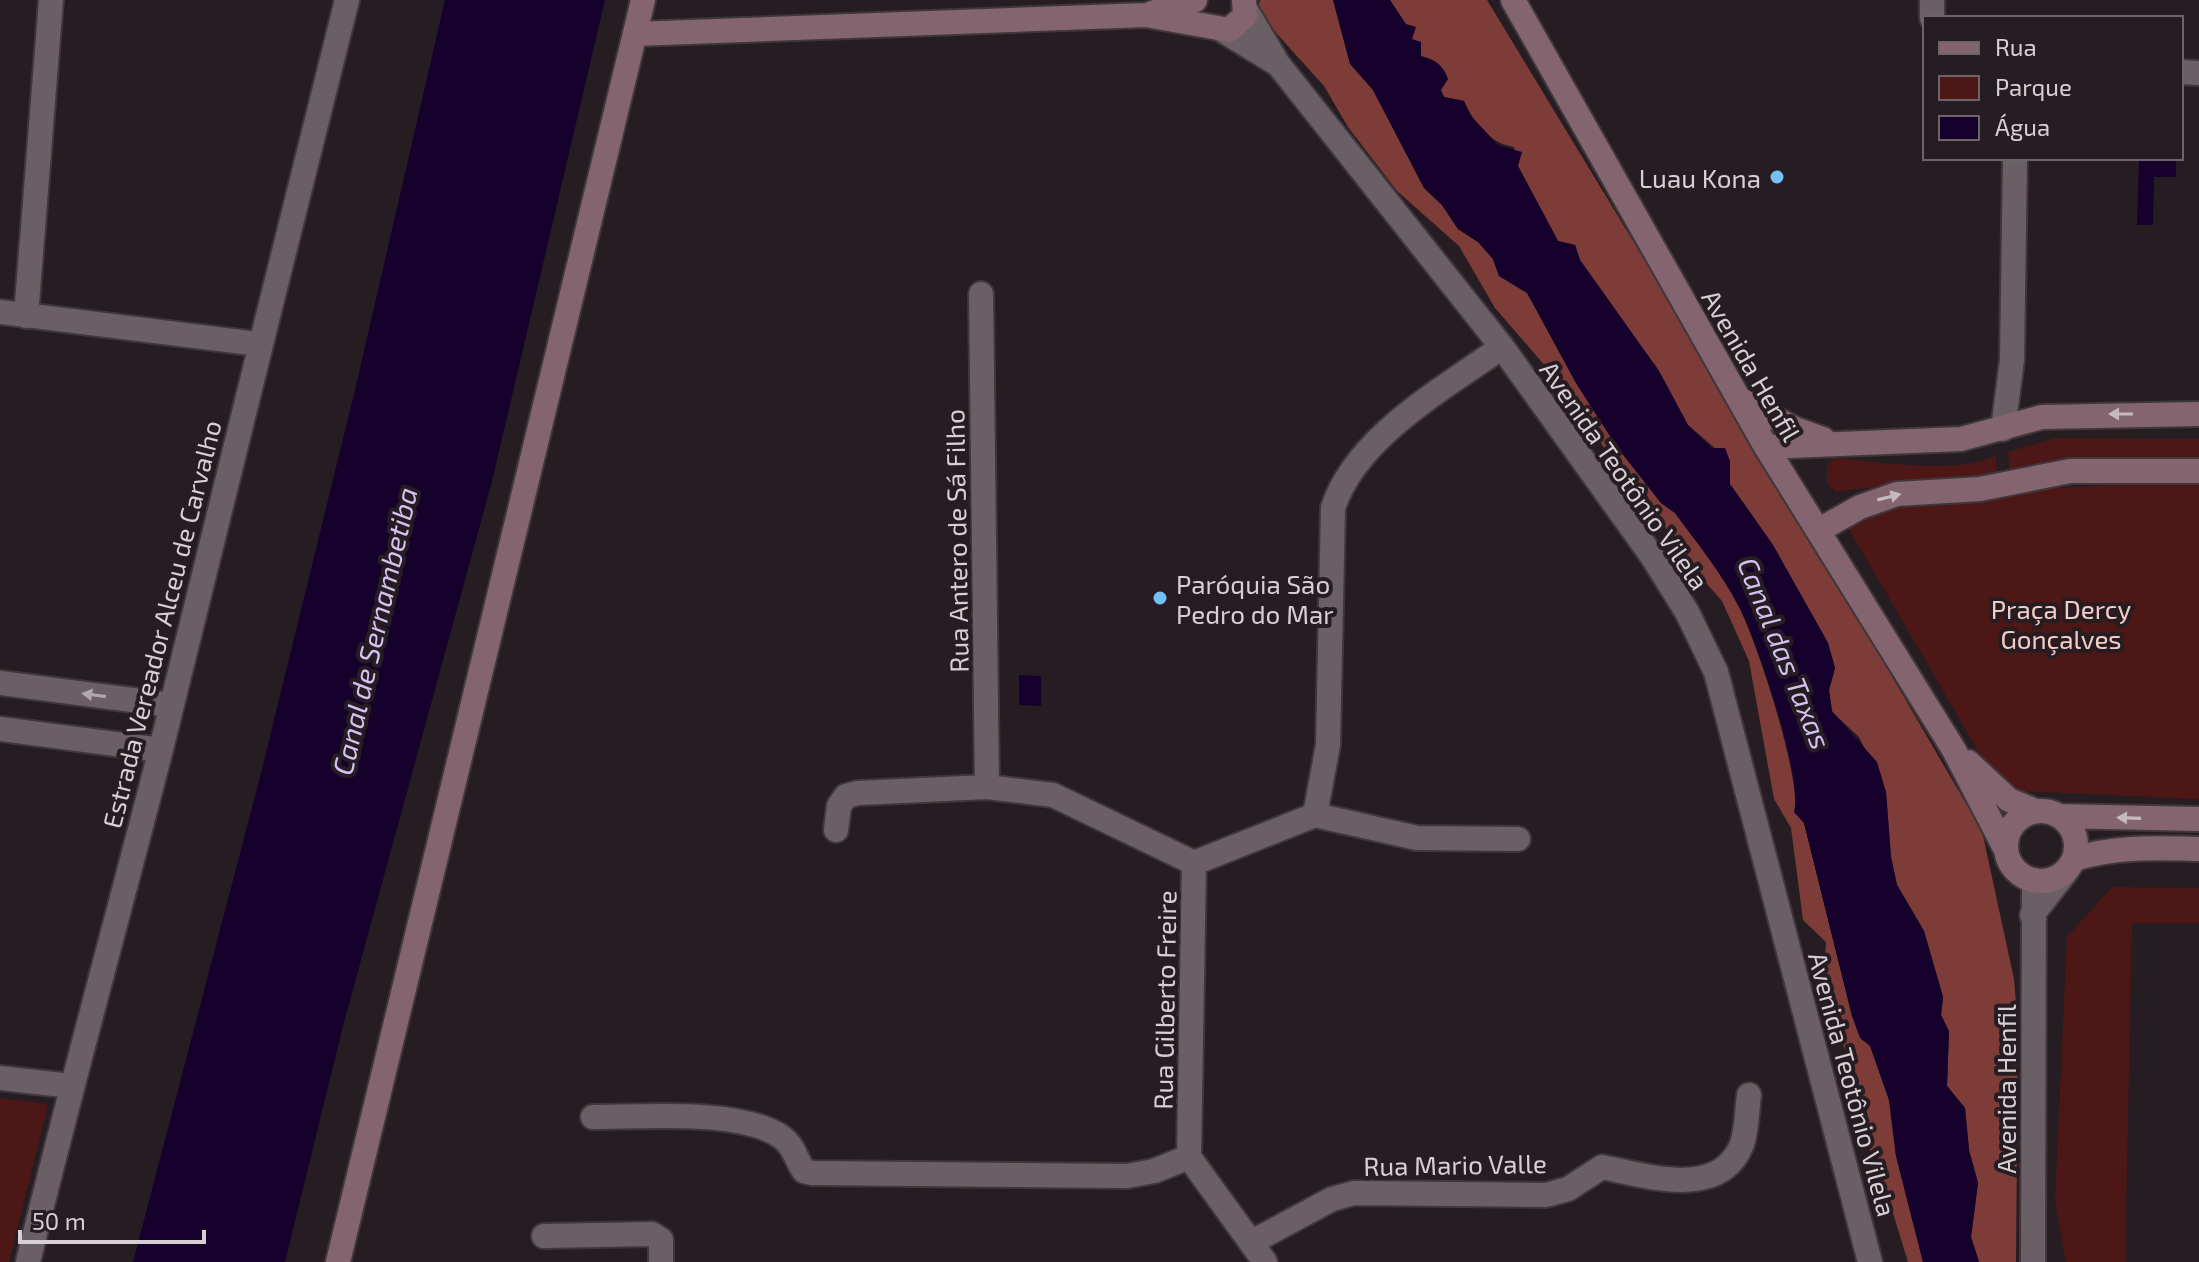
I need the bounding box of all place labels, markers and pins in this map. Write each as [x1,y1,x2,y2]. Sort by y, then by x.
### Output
place label: Luau Kona [1639,162,1761,193]
marker: Luau Kona [1768,168,1786,186]
place label: Paróquia São Pedro do Mar [1176,568,1334,629]
marker: Paróquia São Pedro do Mar [1151,589,1169,607]

